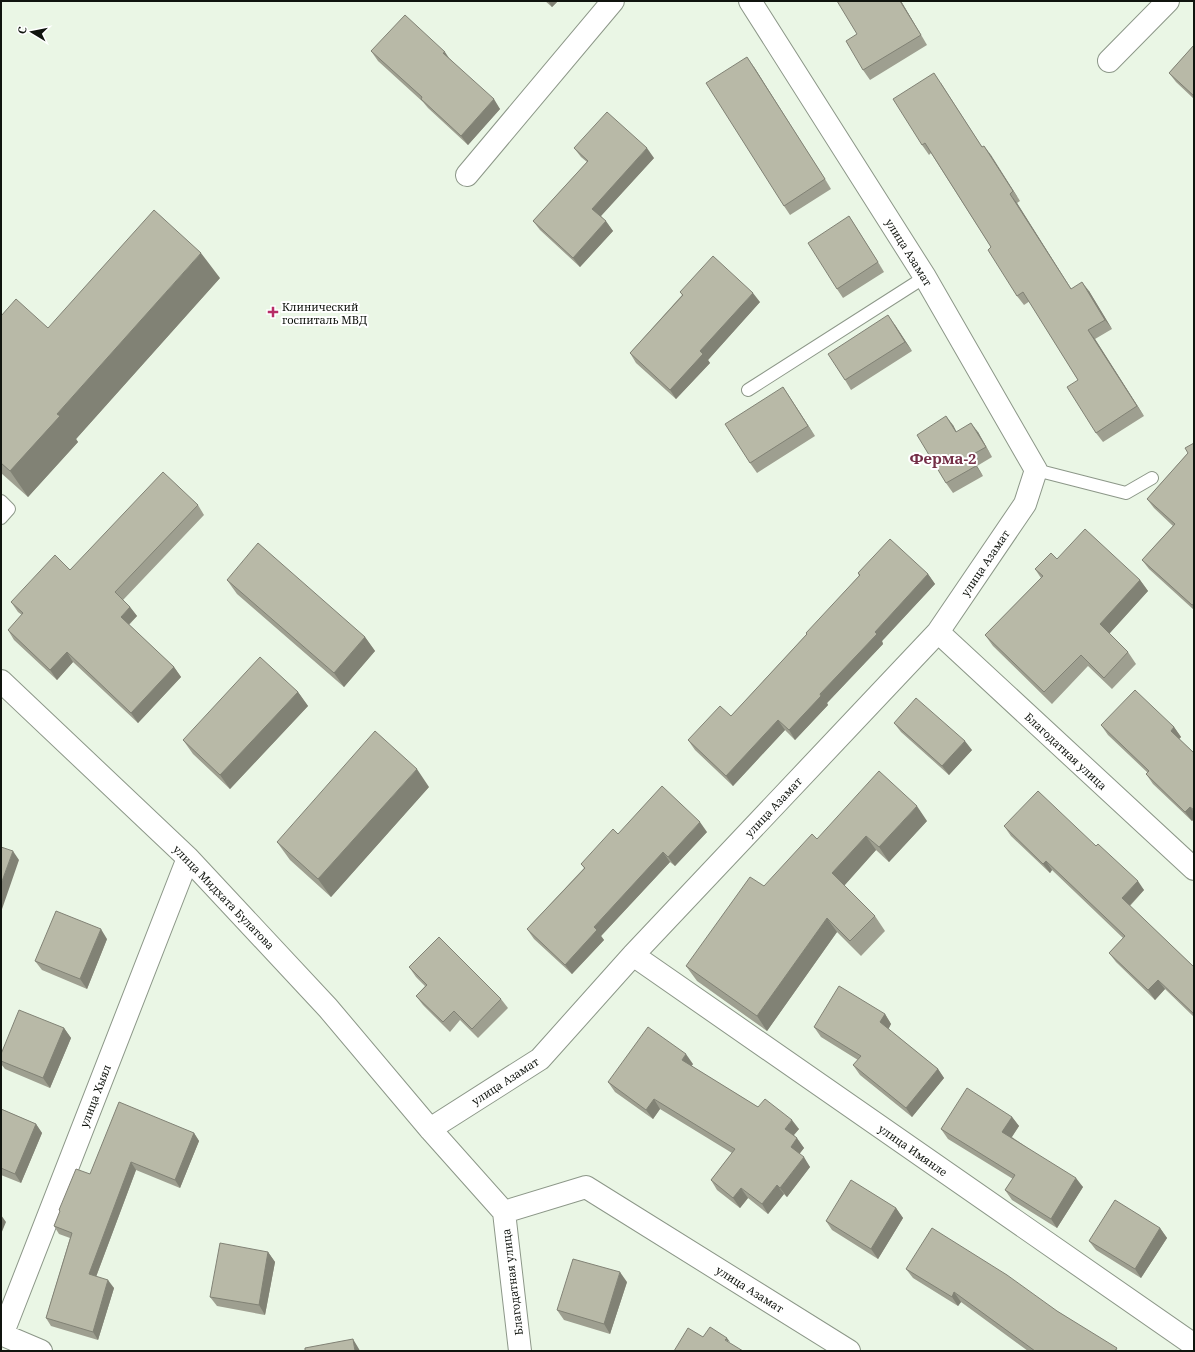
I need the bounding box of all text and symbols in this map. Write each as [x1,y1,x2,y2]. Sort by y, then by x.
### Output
north arrow [12,12,52,52]
text: С [14,25,30,35]
street label: улица Азамат [882,215,936,289]
place label: Клинический госпиталь МВД [282,299,367,327]
marker: Клинический госпиталь МВД [267,306,279,318]
district label: Ферма-2 [909,448,977,468]
street label: улица Азамат [957,527,1013,599]
street label: Благодатная улица [1022,709,1110,793]
street label: улица Азамат [741,774,805,840]
street label: улица Мидхата Булатова [170,841,278,953]
street label: улица Азамат [469,1054,542,1108]
street label: улица Хыял [76,1062,114,1130]
street label: улица Имянле [875,1121,951,1179]
street label: Благодатная улица [498,1228,526,1336]
street label: улица Азамат [713,1262,787,1316]

